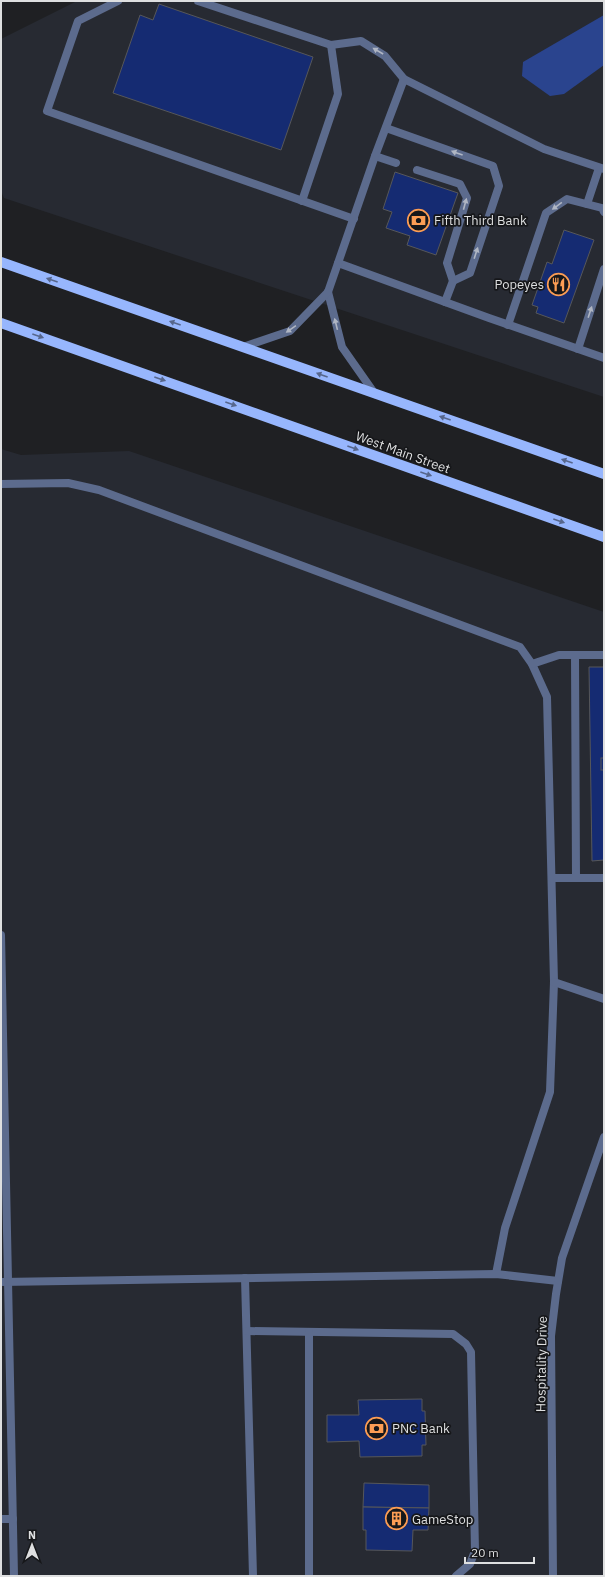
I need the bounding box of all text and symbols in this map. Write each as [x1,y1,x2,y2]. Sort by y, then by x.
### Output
one-way arrow [372,48,384,55]
one-way arrow [450,150,462,156]
one-way arrow [462,197,468,209]
one-way arrow [552,201,563,210]
bank icon: Fifth Third Bank [406,207,432,233]
place label: Fifth Third Bank [434,212,527,229]
one-way arrow [473,247,479,259]
restaurant icon: Popeyes [546,271,572,297]
one-way arrow [45,276,57,282]
place label: Popeyes [495,276,544,293]
one-way arrow [587,306,593,318]
one-way arrow [333,318,339,330]
one-way arrow [168,319,180,325]
one-way arrow [285,325,296,333]
one-way arrow [32,334,44,340]
one-way arrow [316,371,328,377]
one-way arrow [155,377,167,383]
one-way arrow [225,401,237,407]
one-way arrow [438,415,450,421]
street label: West Main Street [353,428,452,477]
one-way arrow [347,445,359,451]
one-way arrow [561,458,573,464]
one-way arrow [421,472,433,478]
one-way arrow [554,518,566,524]
street label: Hospitality Drive [532,1316,551,1412]
bank icon: PNC Bank [363,1415,389,1441]
place label: PNC Bank [392,1420,450,1437]
building icon: GameStop [383,1506,409,1532]
place label: GameStop [412,1511,473,1528]
north arrow [12,1525,52,1565]
text: N [28,1528,36,1542]
scale bar [465,1539,534,1565]
text: 20 m [471,1545,499,1560]

